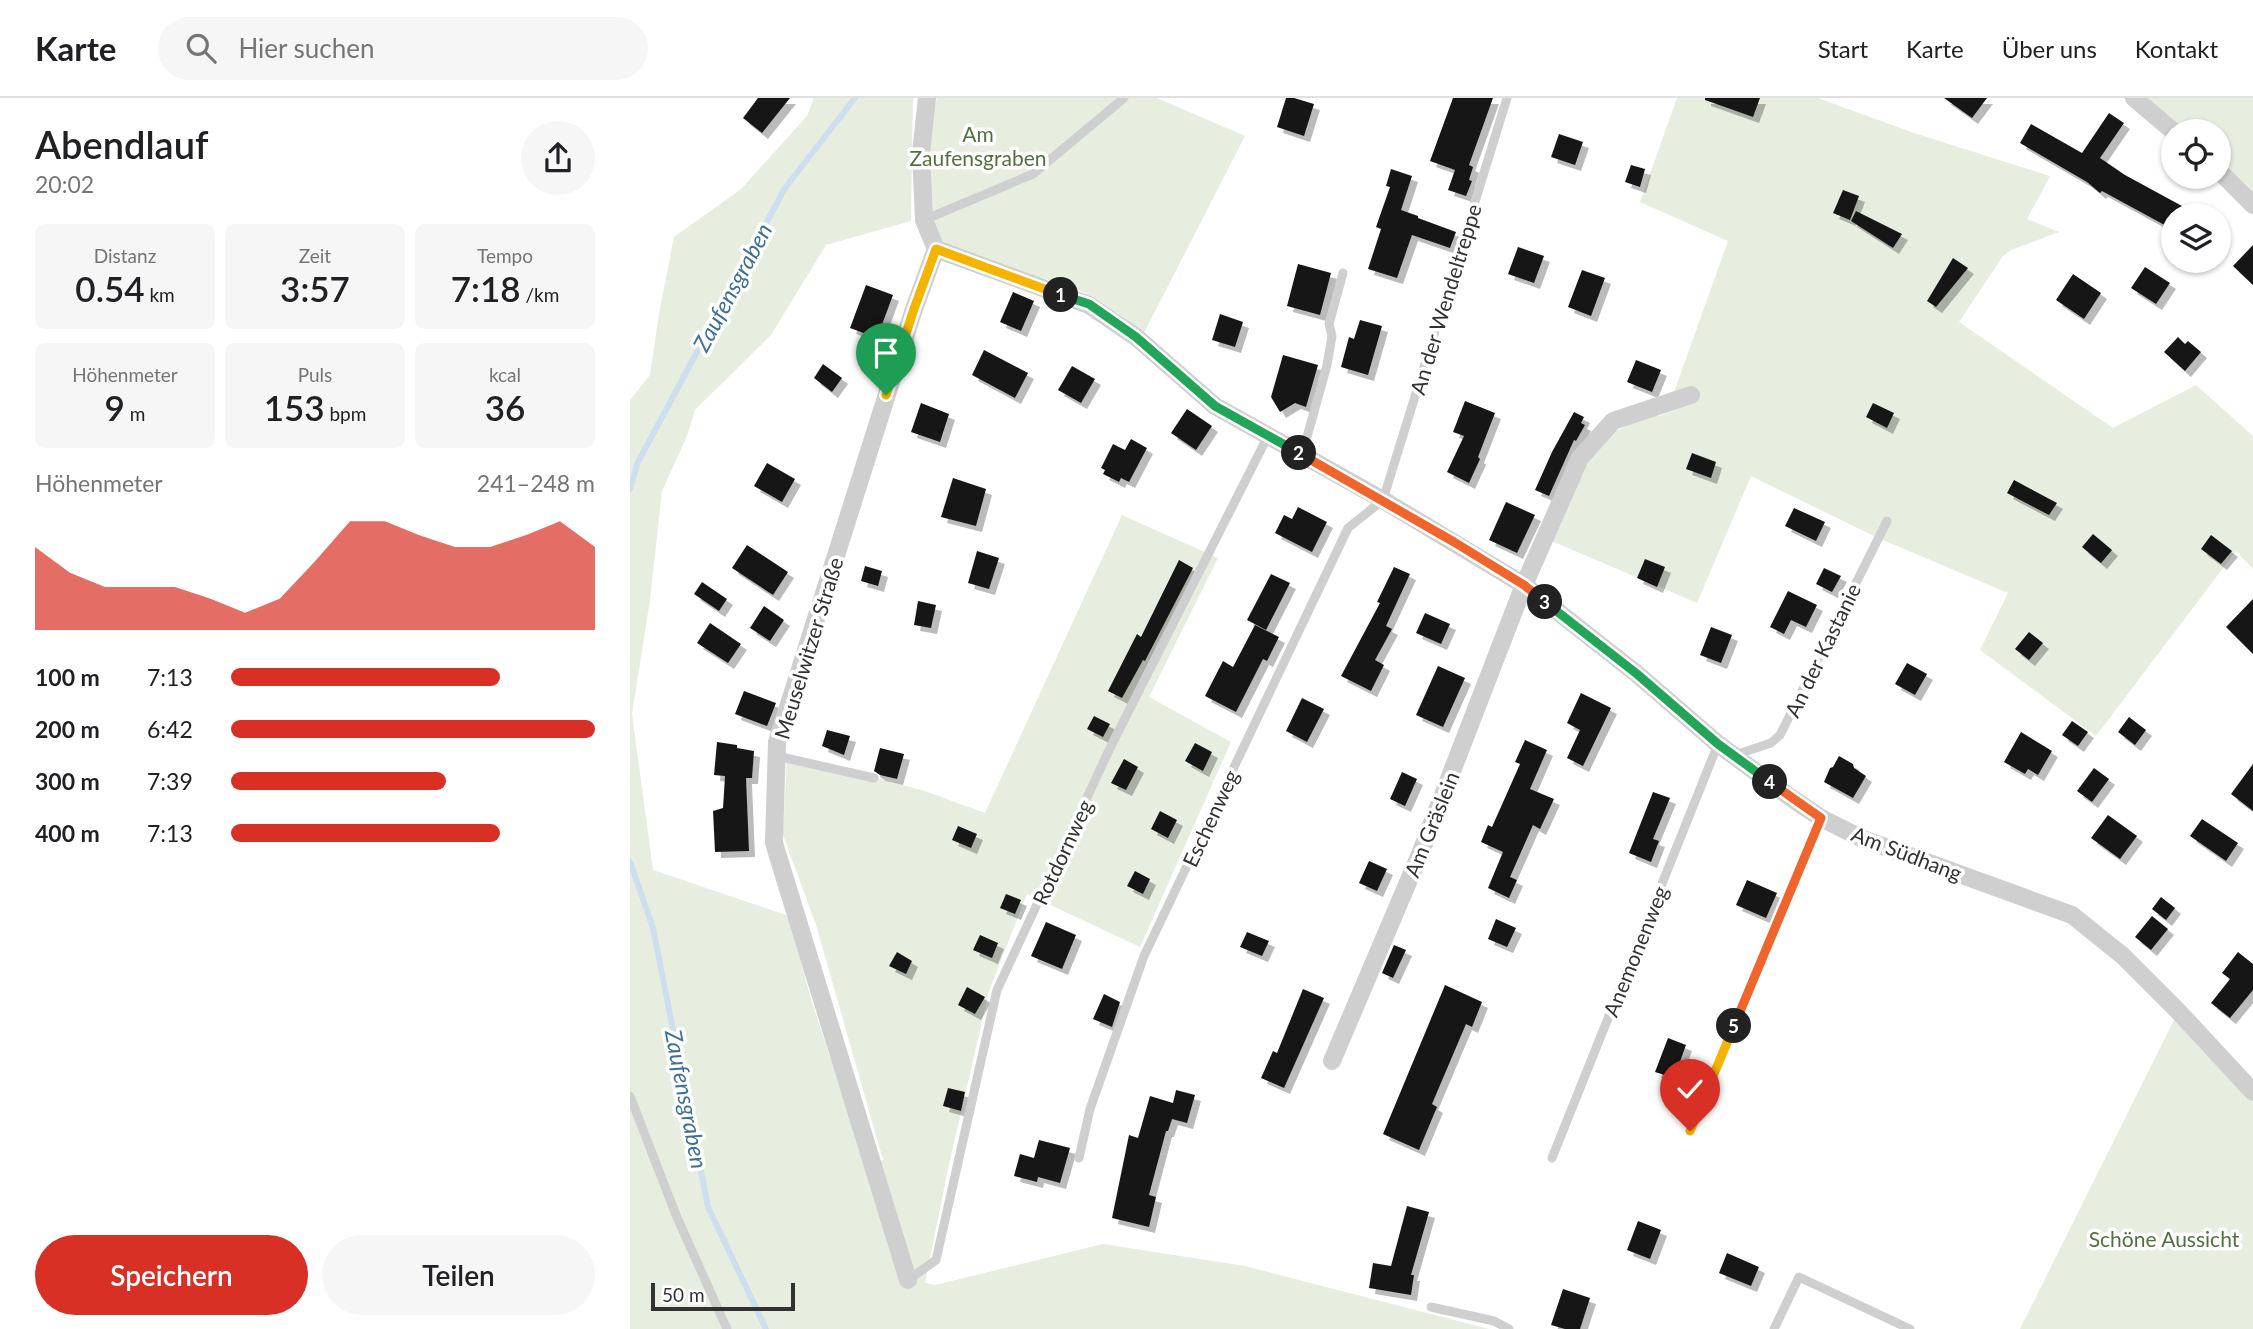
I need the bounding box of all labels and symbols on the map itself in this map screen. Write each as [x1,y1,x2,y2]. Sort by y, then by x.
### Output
park label: Am Zaufensgraben [910,121,1046,170]
street label: An der Wendeltreppe [1404,201,1486,397]
water label: Zaufensgraben [686,218,777,357]
pin: 1 [1044,278,1078,312]
pin [856,323,916,395]
pin: 2 [1282,436,1316,470]
street label: Meuselwitzer Straße [768,554,848,742]
street label: An der Kastanie [1779,579,1865,721]
pin: 3 [1528,584,1562,620]
pin: 4 [1752,764,1788,800]
street label: Eschenweg [1177,766,1243,870]
street label: Am Gräslein [1398,767,1464,881]
street label: Rotdornweg [1027,795,1097,909]
street label: Am Südhang [1848,820,1966,886]
street label: Anemonenweg [1597,882,1673,1020]
pin: 5 [1716,1009,1752,1044]
water label: Zaufensgraben [660,1026,714,1171]
pin [1660,1059,1720,1131]
park label: Schöne Aussicht [2089,1226,2240,1251]
scale bar [651,1280,794,1312]

